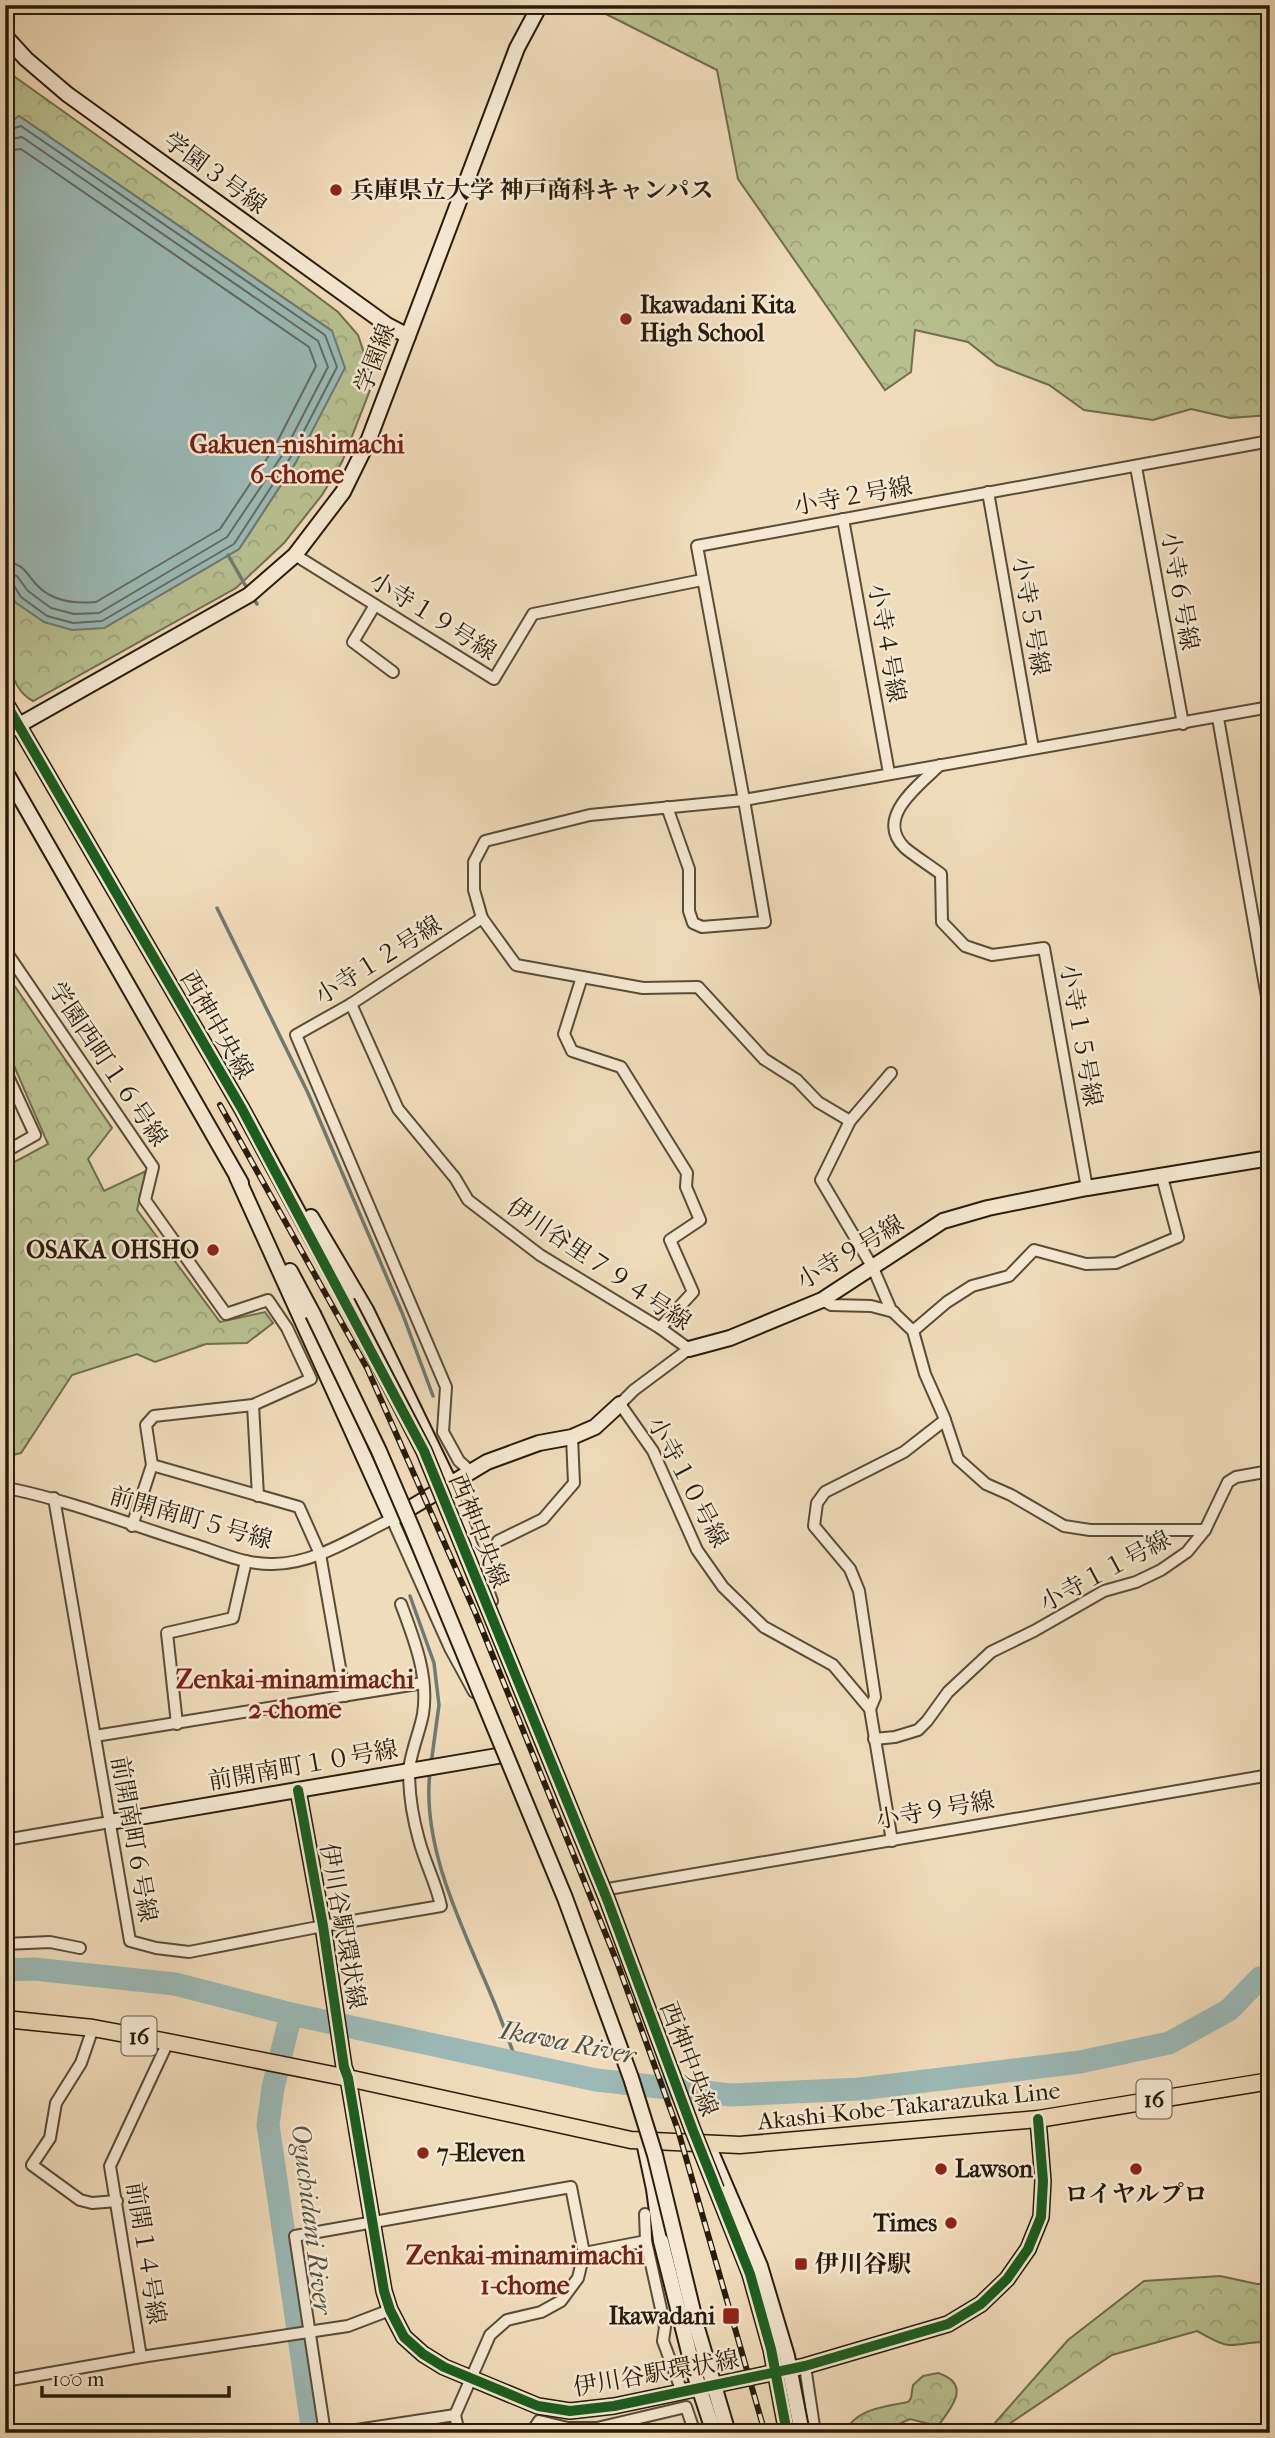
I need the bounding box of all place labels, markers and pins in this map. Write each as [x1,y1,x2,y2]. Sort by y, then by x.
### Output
place label: 兵庫県立大学 神戸商科キャンパス [350,176,713,204]
marker: 兵庫県立大学 神戸商科キャンパス [328,182,344,198]
place label: Ikawadani Kita High School [640,291,796,347]
marker: Ikawadani Kita High School [618,311,634,327]
place label: OSAKA OHSHO [26,1236,199,1264]
marker: OSAKA OHSHO [205,1242,221,1258]
place label: 7-Eleven [436,2139,526,2167]
marker: 7-Eleven [415,2145,431,2161]
place label: Lawson [955,2155,1034,2183]
marker: Lawson [933,2161,949,2177]
marker: ロイヤルプロ [1128,2161,1144,2177]
place label: ロイヤルプロ [1064,2180,1208,2208]
place label: Times [873,2209,937,2237]
marker: Times [943,2215,959,2231]
place label: 伊川谷駅 [815,2250,911,2278]
marker: 伊川谷駅 [793,2256,809,2272]
place label: Ikawadani [609,2302,716,2330]
marker: Ikawadani [721,2306,741,2326]

